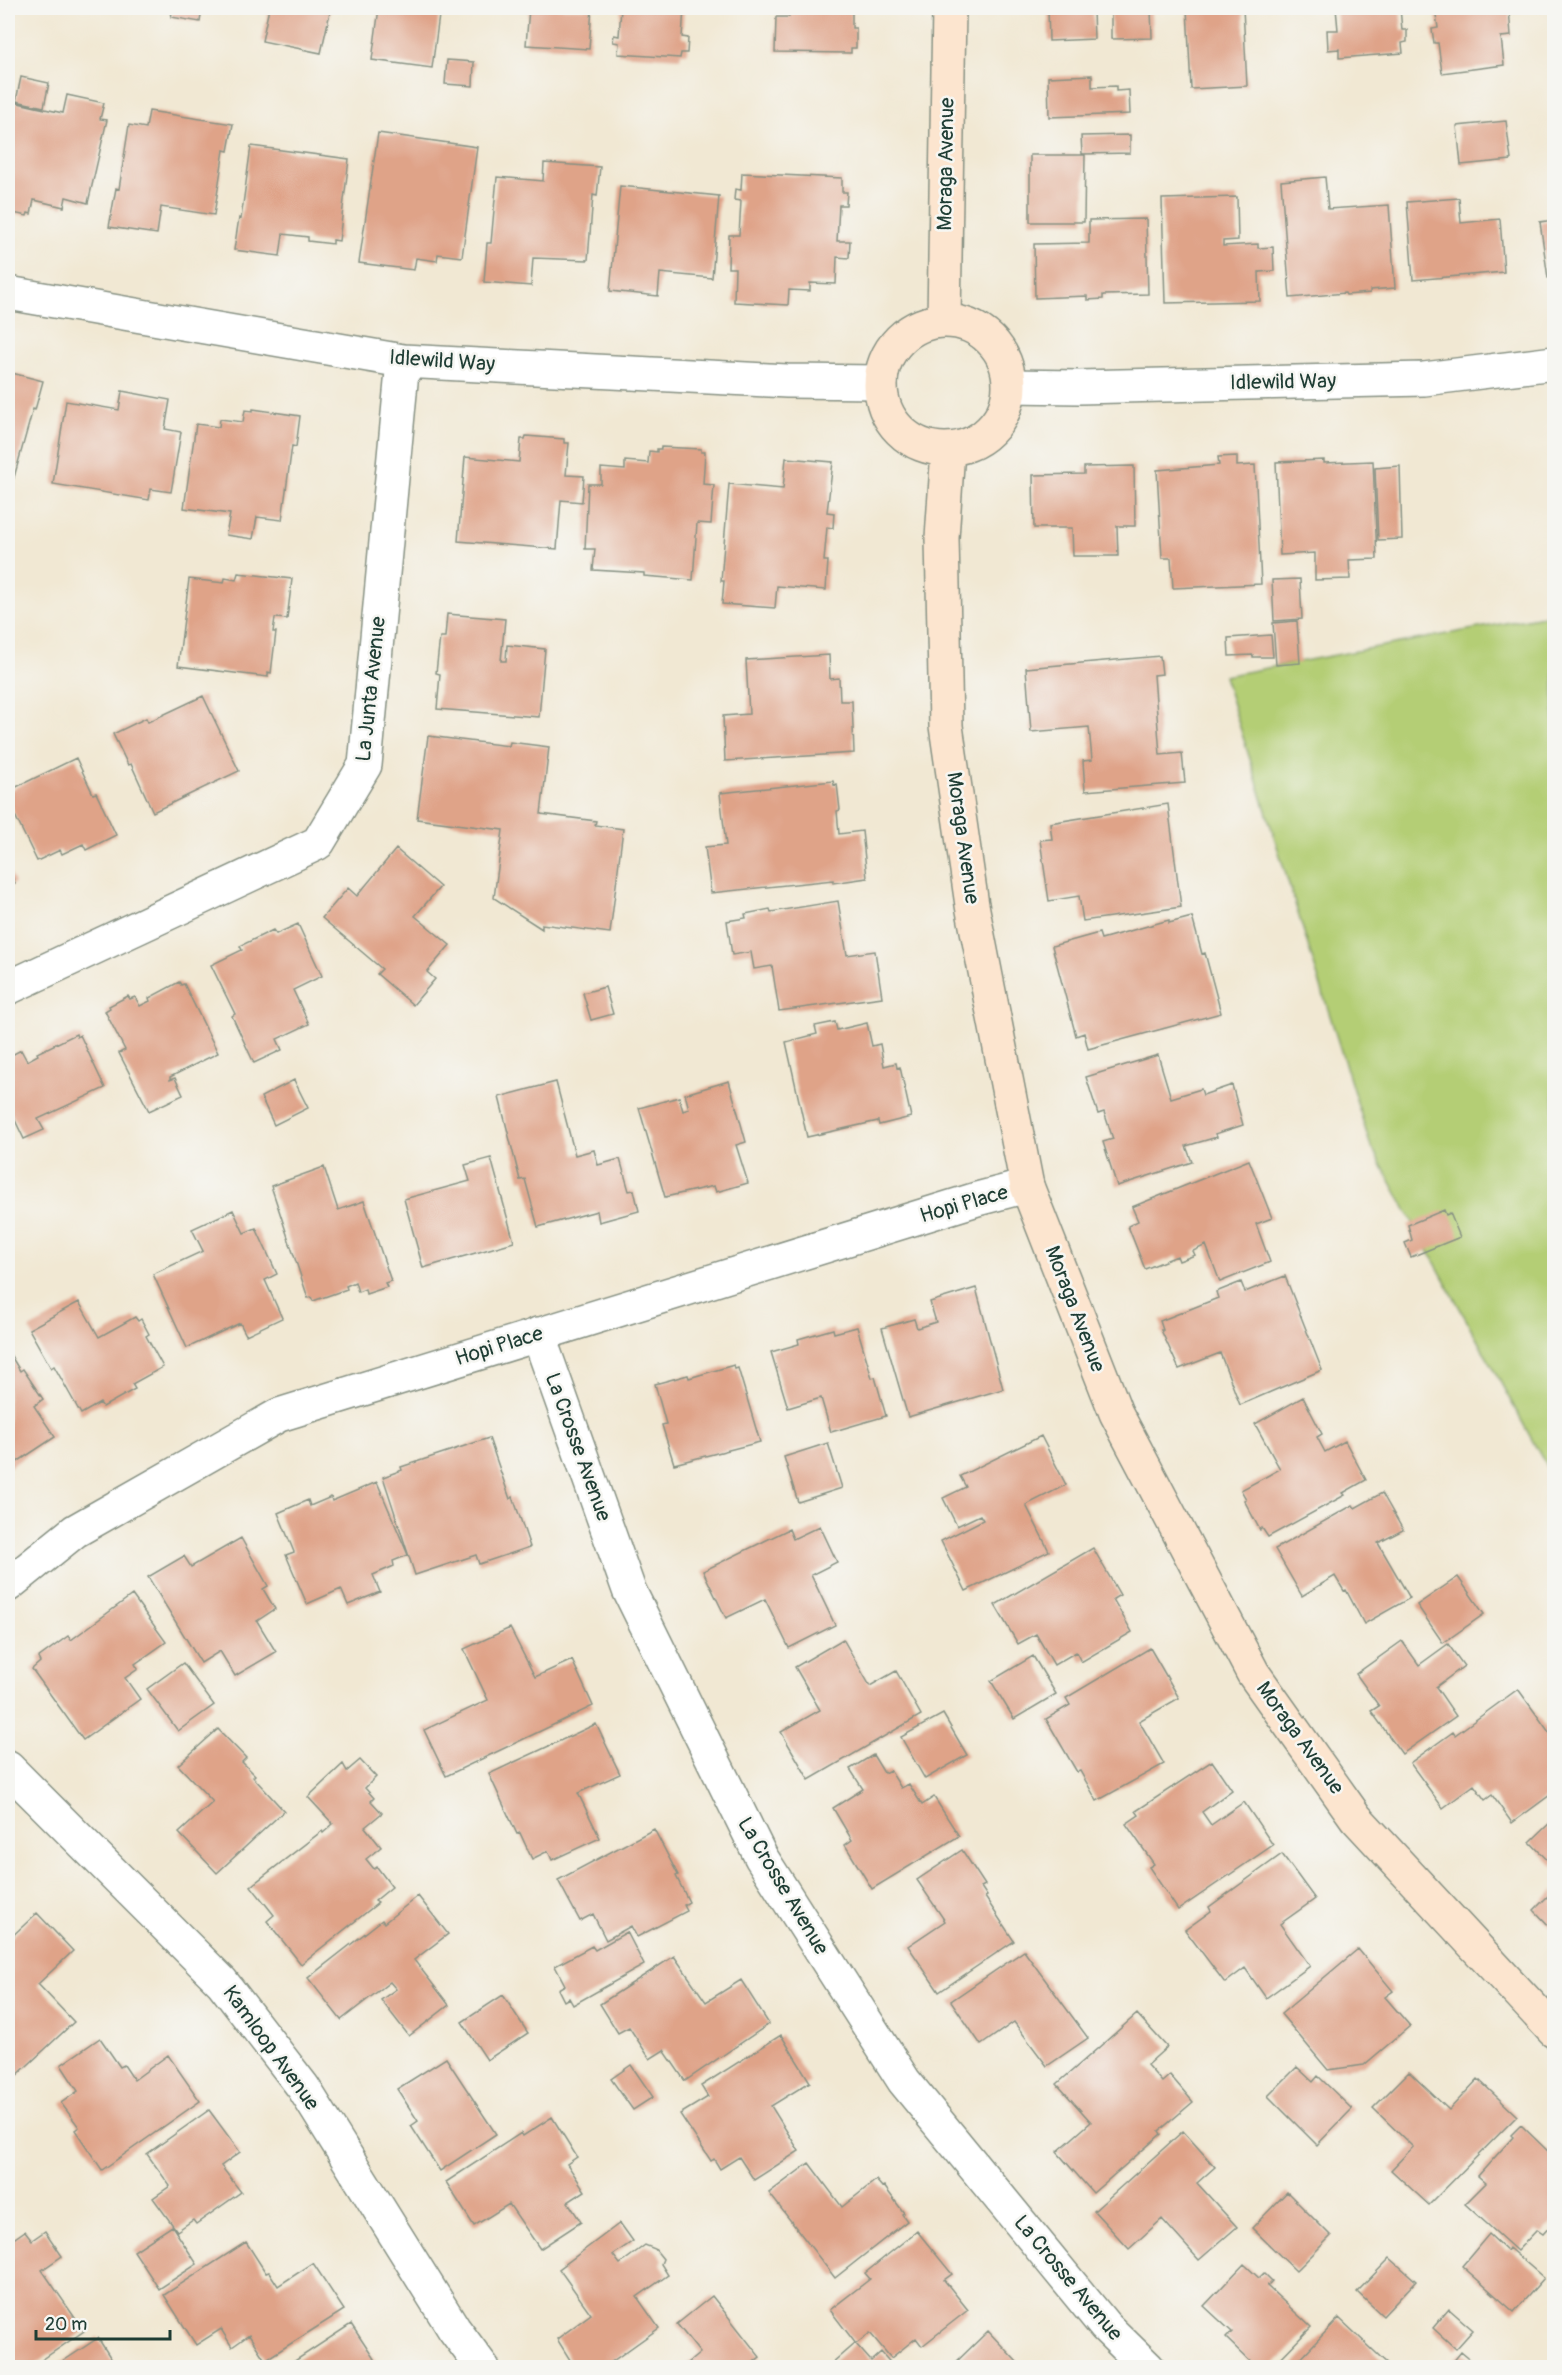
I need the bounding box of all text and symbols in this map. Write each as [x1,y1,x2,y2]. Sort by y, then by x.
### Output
street label: Moraga Avenue [931,97,961,231]
street label: Idlewild Way [388,344,496,378]
street label: Idlewild Way [1230,368,1336,396]
street label: La Junta Avenue [350,614,392,763]
street label: Moraga Avenue [940,770,986,906]
street label: Hopi Place [917,1178,1012,1229]
street label: Moraga Avenue [1039,1242,1112,1377]
street label: Hopi Place [452,1320,547,1372]
street label: La Crosse Avenue [539,1369,618,1525]
street label: Moraga Avenue [1250,1676,1350,1800]
street label: La Crosse Avenue [731,1812,835,1960]
street label: Kamloop Avenue [217,1980,326,2116]
street label: La Crosse Avenue [1008,2210,1129,2347]
scale bar [36,2303,170,2341]
text: 20 m [45,2313,87,2336]

